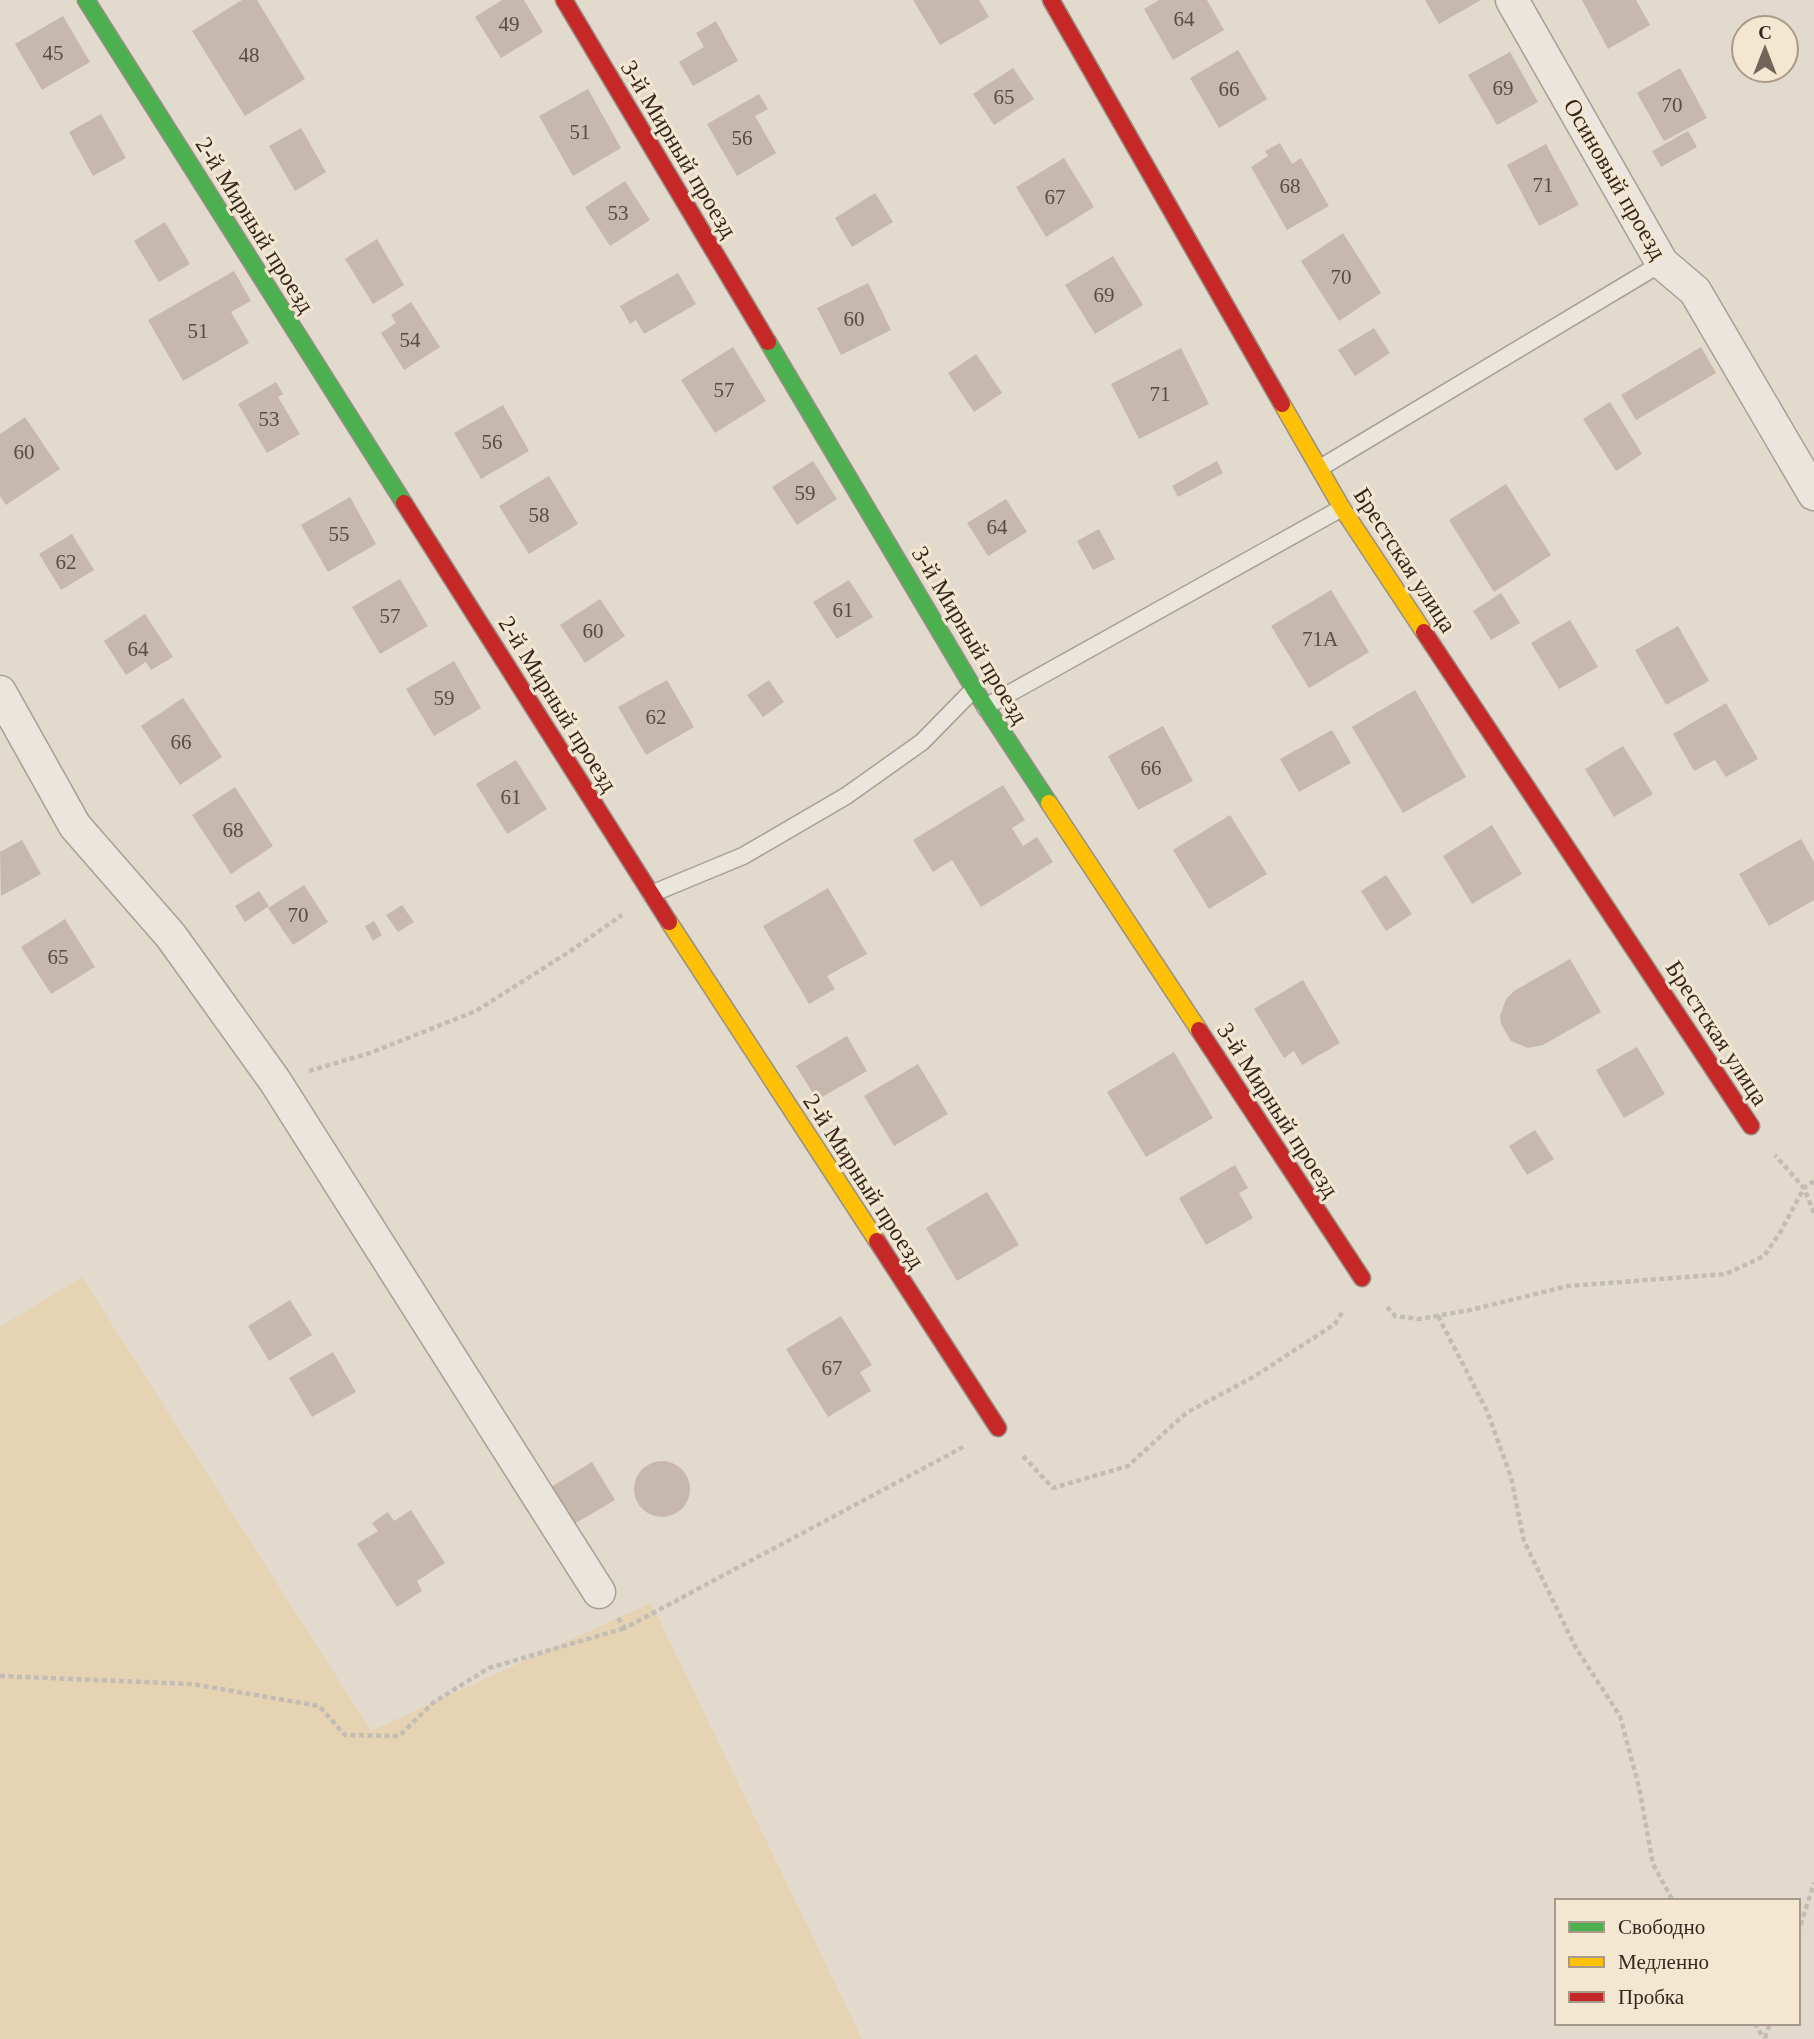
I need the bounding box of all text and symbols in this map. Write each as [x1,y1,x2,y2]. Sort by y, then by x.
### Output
house number: 64 [1174,7,1195,31]
house number: 49 [499,12,520,36]
north arrow [1730,14,1800,84]
text: С [1758,22,1772,43]
house number: 45 [43,41,64,65]
house number: 48 [239,43,260,67]
street label: 3-й Мирный проезд [616,56,742,242]
house number: 69 [1493,76,1514,100]
house number: 66 [1219,77,1240,101]
house number: 65 [994,85,1015,109]
house number: 70 [1662,93,1683,117]
street label: Осиновый проезд [1558,94,1672,264]
house number: 51 [570,120,591,144]
house number: 56 [732,126,753,150]
street label: 2-й Мирный проезд [190,132,320,318]
house number: 71 [1533,173,1554,197]
house number: 68 [1280,174,1301,198]
house number: 67 [1045,185,1066,209]
house number: 53 [608,201,629,225]
house number: 70 [1331,265,1352,289]
house number: 69 [1094,283,1115,307]
house number: 60 [844,307,865,331]
house number: 51 [188,319,209,343]
house number: 54 [400,328,421,352]
house number: 57 [714,378,735,402]
house number: 71 [1150,382,1171,406]
house number: 53 [259,407,280,431]
house number: 56 [482,430,503,454]
house number: 60 [14,440,35,464]
house number: 59 [795,481,816,505]
street label: Брестская улица [1349,483,1462,638]
house number: 58 [529,503,550,527]
house number: 64 [987,515,1008,539]
house number: 55 [329,522,350,546]
street label: 3-й Мирный проезд [907,542,1033,728]
house number: 62 [56,550,77,574]
house number: 61 [833,598,854,622]
house number: 57 [380,604,401,628]
street label: 2-й Мирный проезд [493,611,623,797]
house number: 60 [583,619,604,643]
house number: 71А [1302,627,1339,651]
house number: 64 [128,637,149,661]
house number: 59 [434,686,455,710]
house number: 62 [646,705,667,729]
house number: 66 [171,730,192,754]
house number: 66 [1141,756,1162,780]
house number: 61 [501,785,522,809]
house number: 68 [223,818,244,842]
house number: 70 [288,903,309,927]
house number: 65 [48,945,69,969]
street label: Брестская улица [1661,956,1774,1111]
street label: 3-й Мирный проезд [1212,1018,1344,1202]
street label: 2-й Мирный проезд [798,1089,930,1273]
house number: 67 [822,1356,843,1380]
legend [1555,1899,1800,2025]
text: Свободно [1618,1915,1705,1939]
text: Медленно [1618,1950,1709,1974]
text: Пробка [1618,1985,1685,2009]

